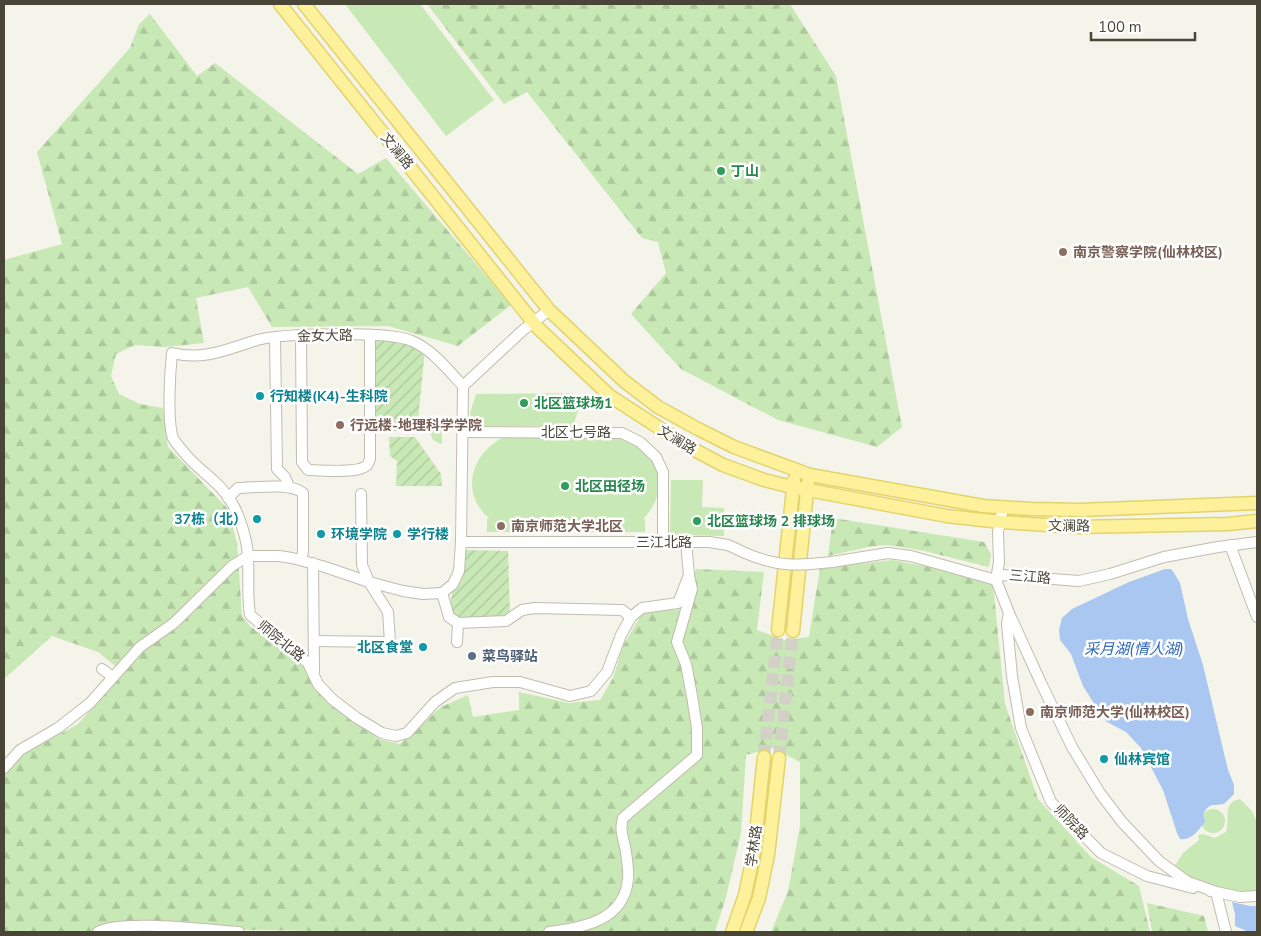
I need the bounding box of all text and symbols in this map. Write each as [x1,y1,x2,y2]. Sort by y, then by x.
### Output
scale bar [1091,10,1195,42]
text: 100 m [1098,17,1142,37]
street label: 文澜路 [376,129,418,173]
place label: 丁山 [731,162,759,181]
marker: 丁山 [715,165,727,177]
place label: 南京警察学院(仙林校区) [1073,243,1223,262]
marker: 南京警察学院(仙林校区) [1057,246,1069,258]
street label: 金女大路 [297,326,353,346]
place label: 行知楼(K4)-生科院 [270,387,388,406]
marker: 行知楼(K4)-生科院 [254,390,266,402]
place label: 北区篮球场1 [534,394,612,413]
marker: 北区篮球场1 [518,397,530,409]
place label: 行远楼-地理科学学院 [350,416,482,435]
marker: 行远楼-地理科学学院 [334,419,346,431]
street label: 文澜路 [654,421,700,459]
street label: 北区七号路 [541,423,611,442]
place label: 北区田径场 [575,477,645,496]
marker: 北区田径场 [559,480,571,492]
place label: 37栋（北） [174,510,247,529]
place label: 北区篮球场 2 排球场 [707,512,835,531]
marker: 37栋（北） [251,513,263,525]
marker: 北区篮球场 2 排球场 [691,515,703,527]
street label: 文澜路 [1048,516,1090,536]
place label: 南京师范大学北区 [511,517,623,536]
marker: 南京师范大学北区 [495,520,507,532]
place label: 环境学院 [331,525,387,544]
place label: 学行楼 [407,525,449,544]
marker: 环境学院 [315,528,327,540]
marker: 学行楼 [391,528,403,540]
street label: 三江北路 [636,533,692,552]
street label: 三江路 [1008,566,1052,588]
street label: 师院北路 [253,616,309,666]
place label: 北区食堂 [357,638,413,657]
water label: 采月湖(情人湖) [1084,639,1184,659]
marker: 北区食堂 [417,641,429,653]
place label: 菜鸟驿站 [482,647,538,666]
marker: 菜鸟驿站 [466,650,478,662]
place label: 南京师范大学(仙林校区) [1040,703,1190,722]
marker: 南京师范大学(仙林校区) [1024,706,1036,718]
place label: 仙林宾馆 [1114,750,1170,769]
marker: 仙林宾馆 [1098,753,1110,765]
street label: 师院路 [1050,800,1092,844]
street label: 学林路 [742,824,766,868]

